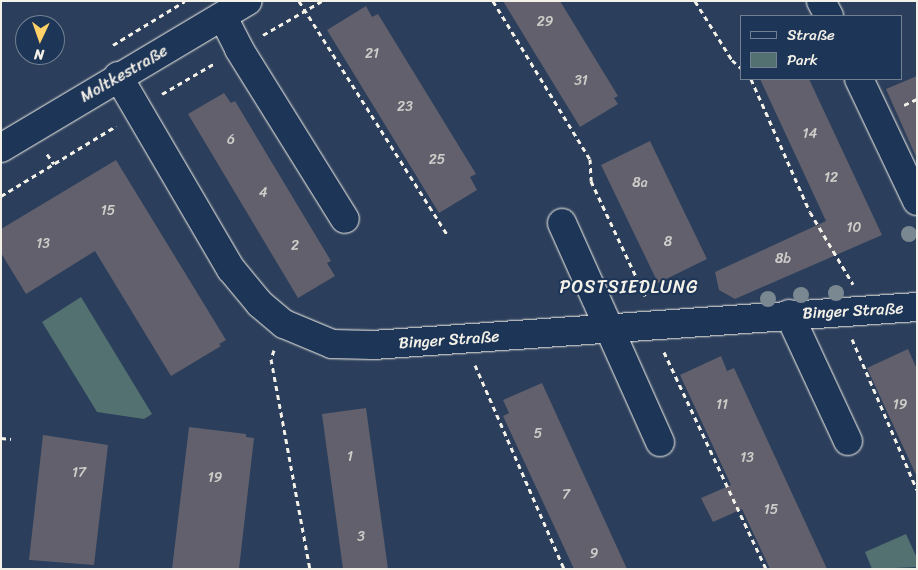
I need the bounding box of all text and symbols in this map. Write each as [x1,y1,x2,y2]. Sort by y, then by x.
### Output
house number: 29 [537,14,553,30]
north arrow [15,15,65,65]
legend [740,15,903,80]
text: Straße [787,22,835,48]
street label: Moltkestraße [77,41,171,107]
text: N [34,42,45,67]
house number: 21 [365,46,379,62]
text: Park [787,47,818,73]
house number: 31 [574,73,588,89]
house number: 23 [397,99,413,115]
house number: 14 [803,126,817,142]
house number: 6 [227,132,235,148]
house number: 25 [429,152,445,168]
house number: 12 [824,170,838,186]
house number: 8a [632,175,648,191]
house number: 4 [259,185,267,201]
house number: 15 [101,203,115,219]
house number: 10 [847,220,861,236]
house number: 8 [664,234,672,250]
house number: 13 [36,236,50,252]
house number: 2 [291,238,299,254]
house number: 8b [775,251,791,267]
district label: POSTSIEDLUNG [559,276,699,298]
street label: Binger Straße [802,299,904,323]
street label: Binger Straße [398,327,500,353]
house number: 11 [716,397,728,413]
house number: 19 [893,397,907,413]
house number: 5 [534,426,542,442]
house number: 1 [347,449,353,465]
house number: 13 [740,450,754,466]
house number: 17 [72,465,86,481]
house number: 19 [208,470,222,486]
house number: 7 [562,487,570,503]
house number: 15 [764,502,778,518]
house number: 3 [357,529,365,545]
house number: 9 [590,546,598,562]

